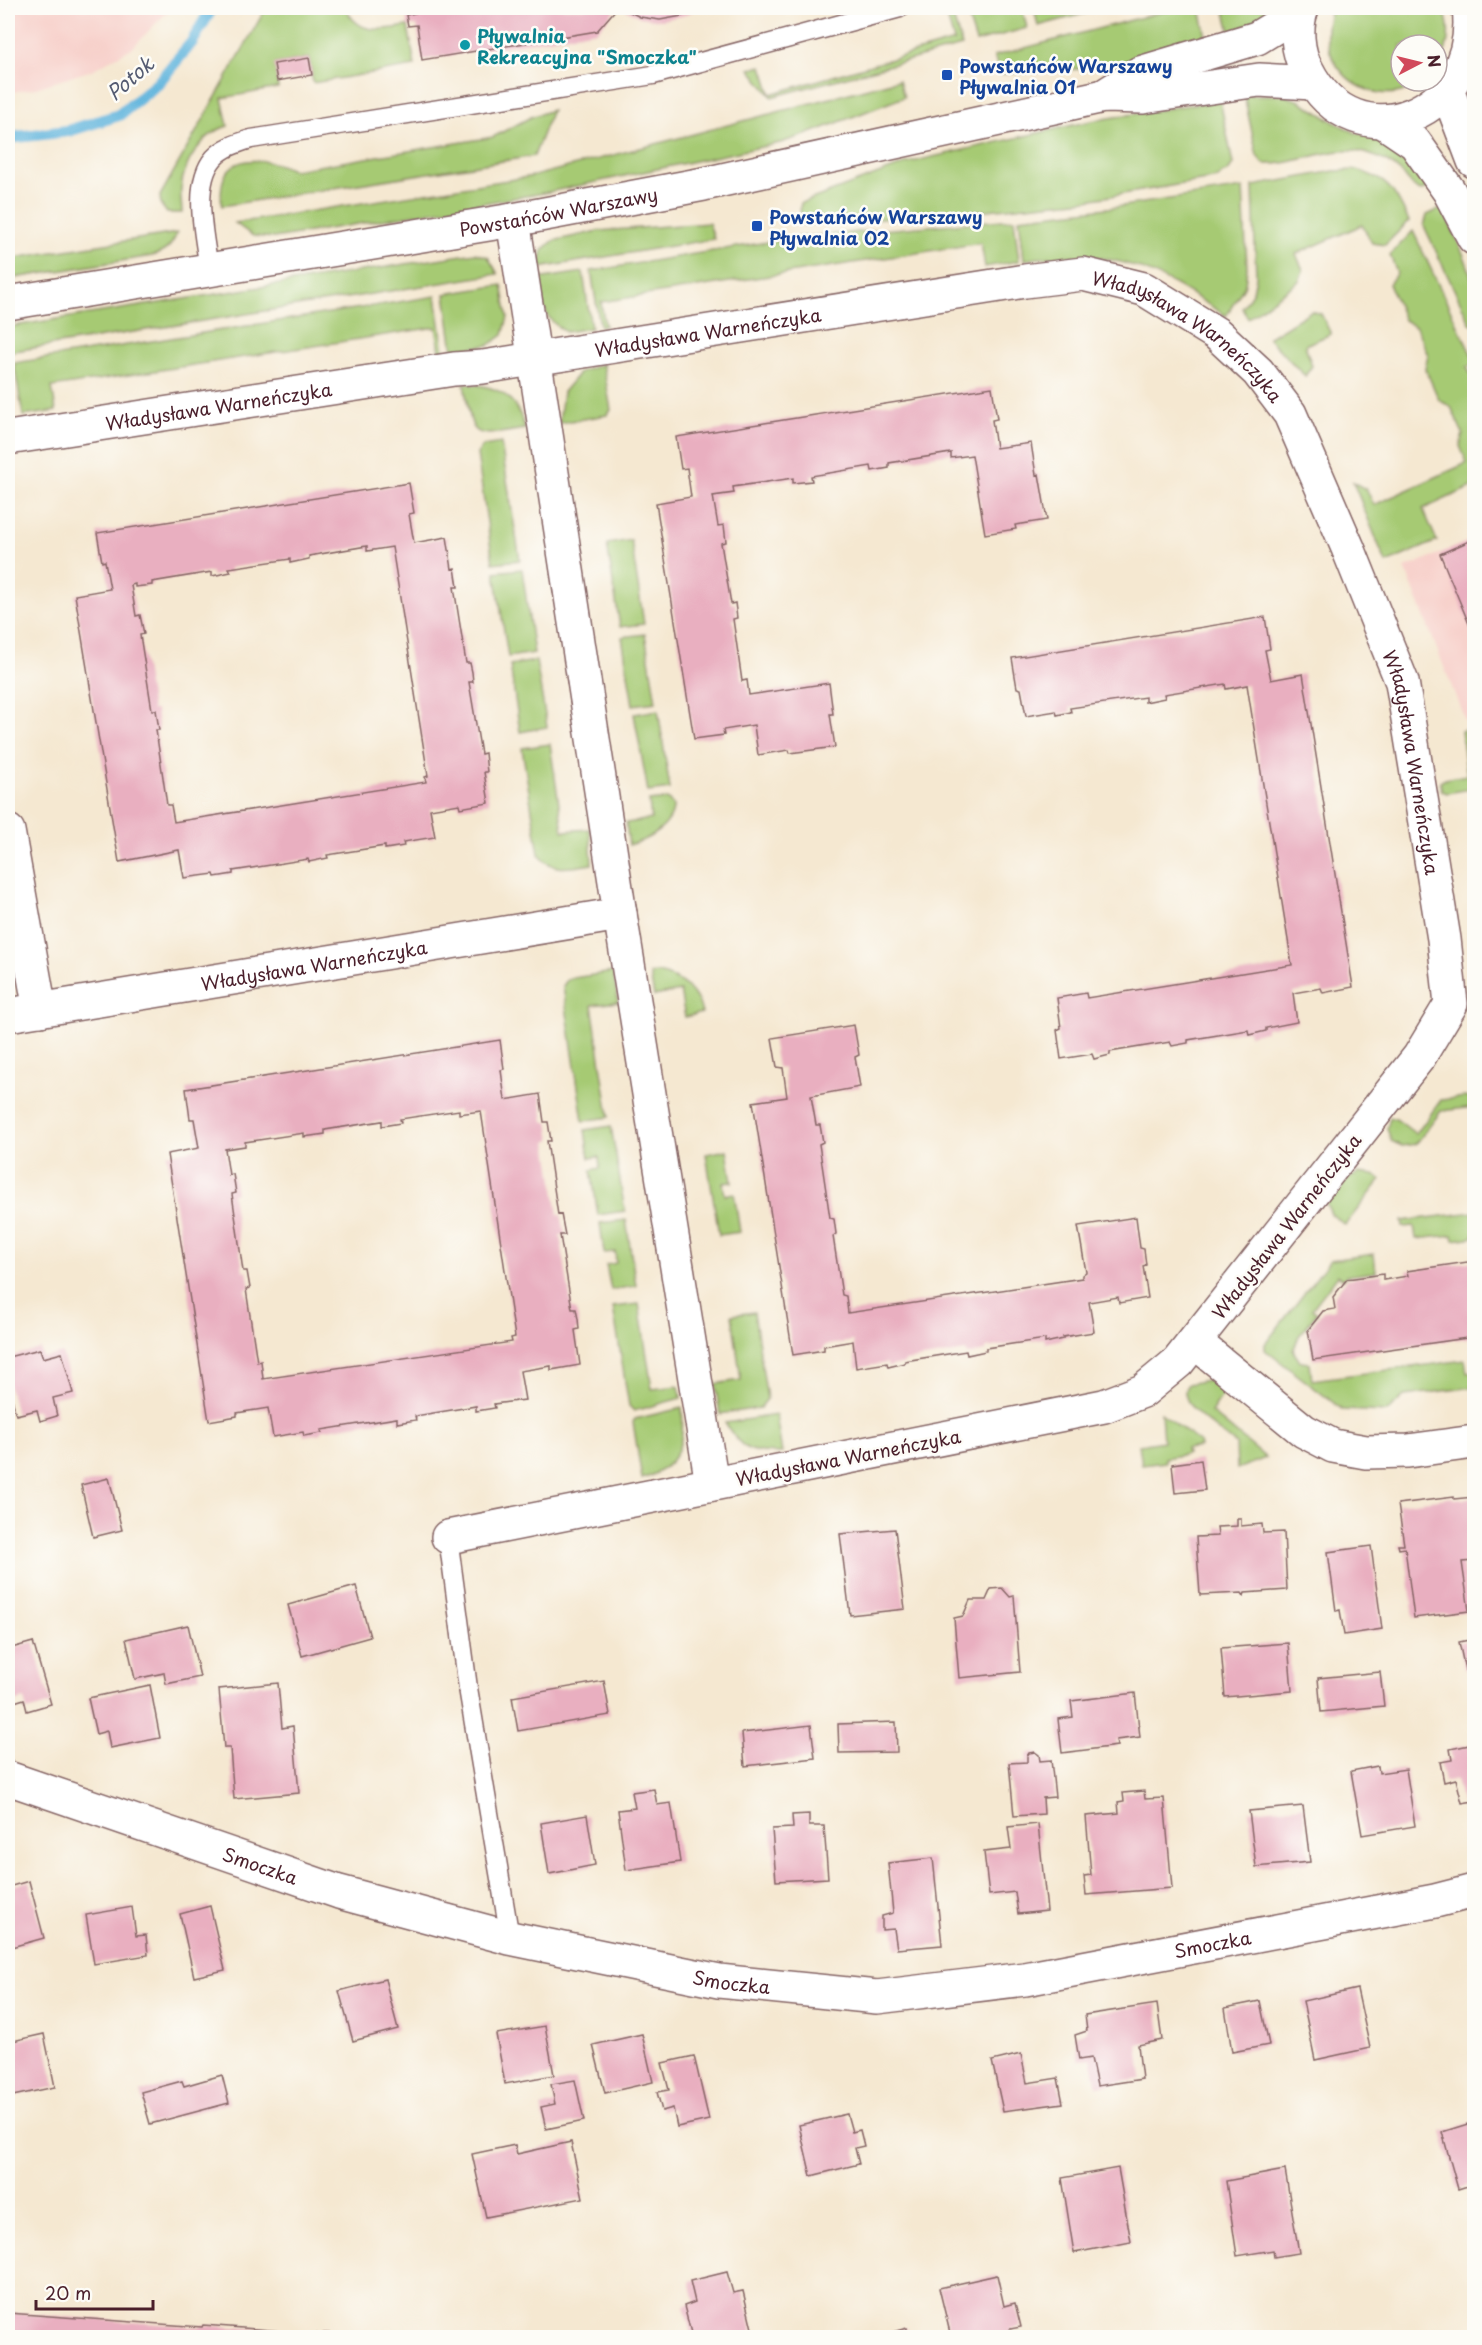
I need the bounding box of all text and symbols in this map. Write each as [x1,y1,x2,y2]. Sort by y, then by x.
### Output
place label: Pływalnia Rekreacyjna "Smoczka" [477,22,697,70]
north arrow [1389,33,1449,93]
marker: Pływalnia Rekreacyjna "Smoczka" [458,38,472,52]
water label: Potok [100,49,161,107]
place label: Powstańców Warszawy Pływalnia 01 [959,52,1172,100]
text: N [1422,53,1448,69]
marker: Powstańców Warszawy Pływalnia 01 [940,68,954,82]
street label: Powstańców Warszawy [457,180,660,242]
place label: Powstańców Warszawy Pływalnia 02 [769,203,982,251]
marker: Powstańców Warszawy Pływalnia 02 [750,219,764,233]
street label: Władysława Warneńczyka [1090,263,1290,408]
street label: Władysława Warneńczyka [593,300,824,363]
street label: Władysława Warneńczyka [103,374,334,436]
street label: Władysława Warneńczyka [1377,646,1447,877]
street label: Władysława Warneńczyka [199,932,430,996]
street label: Władysława Warneńczyka [1205,1127,1368,1324]
street label: Władysława Warneńczyka [733,1422,964,1492]
street label: Smoczka [219,1839,302,1891]
street label: Smoczka [1171,1923,1254,1964]
street label: Smoczka [690,1962,772,2000]
scale bar [36,2273,153,2311]
text: 20 m [45,2279,91,2306]

